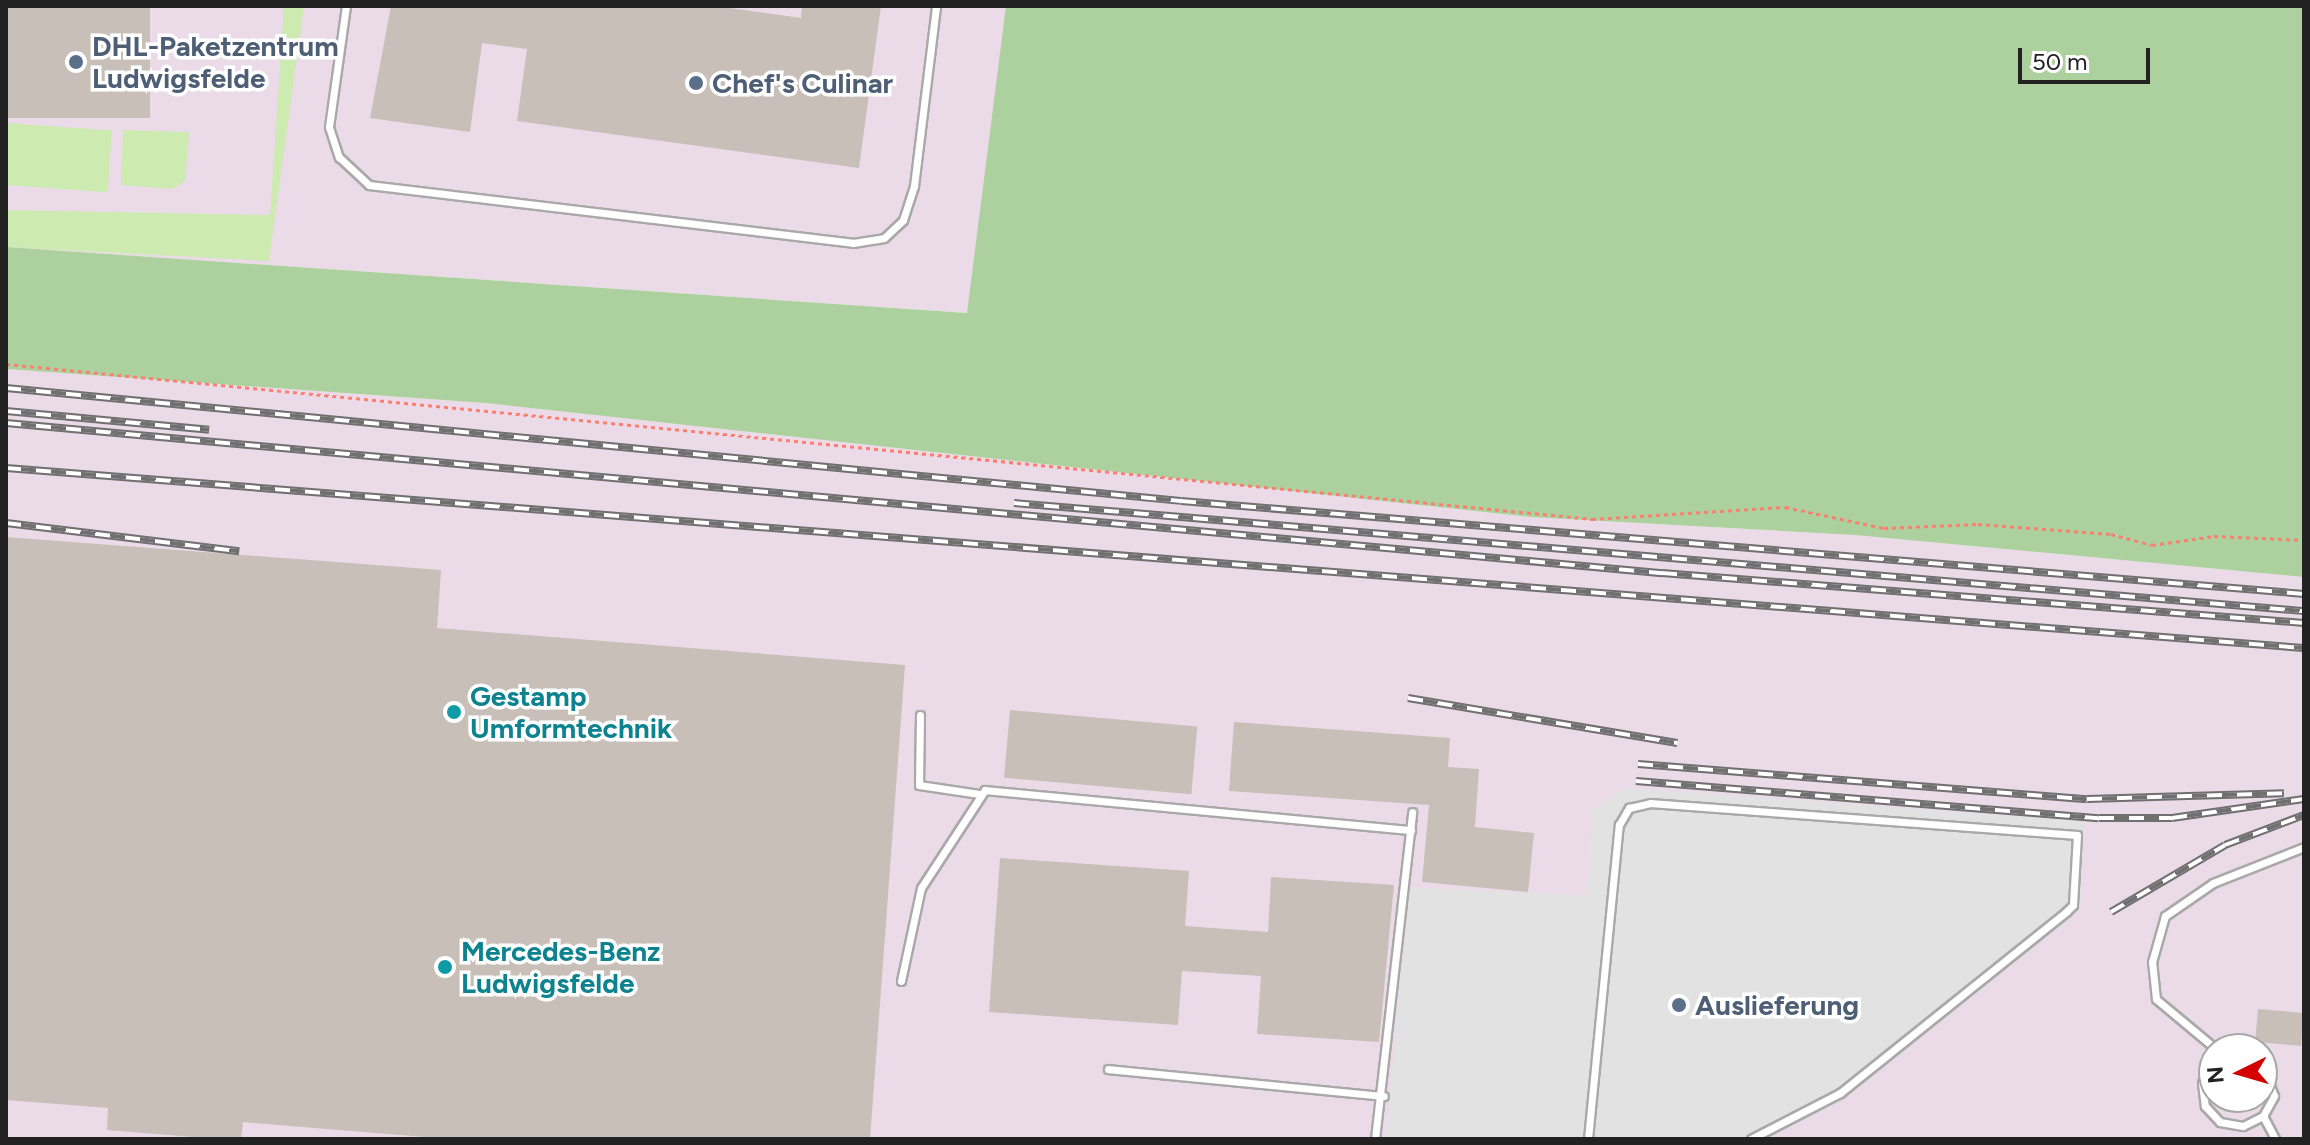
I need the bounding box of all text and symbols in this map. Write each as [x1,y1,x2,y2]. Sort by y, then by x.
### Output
place label: DHL-Paketzentrum Ludwigsfelde [92,29,339,95]
scale bar [2022,32,2154,82]
text: 50 m [2032,47,2088,76]
marker: DHL-Paketzentrum Ludwigsfelde [67,53,85,71]
place label: Chef's Culinar [712,66,893,100]
marker: Chef's Culinar [687,74,705,92]
place label: Gestamp Umformtechnik [470,679,672,745]
marker: Gestamp Umformtechnik [445,703,463,721]
place label: Mercedes-Benz Ludwigsfelde [461,934,660,1000]
marker: Mercedes-Benz Ludwigsfelde [436,958,454,976]
place label: Auslieferung [1695,988,1859,1022]
marker: Auslieferung [1670,996,1688,1014]
north arrow [2198,1033,2278,1113]
text: N [2201,1065,2230,1085]

